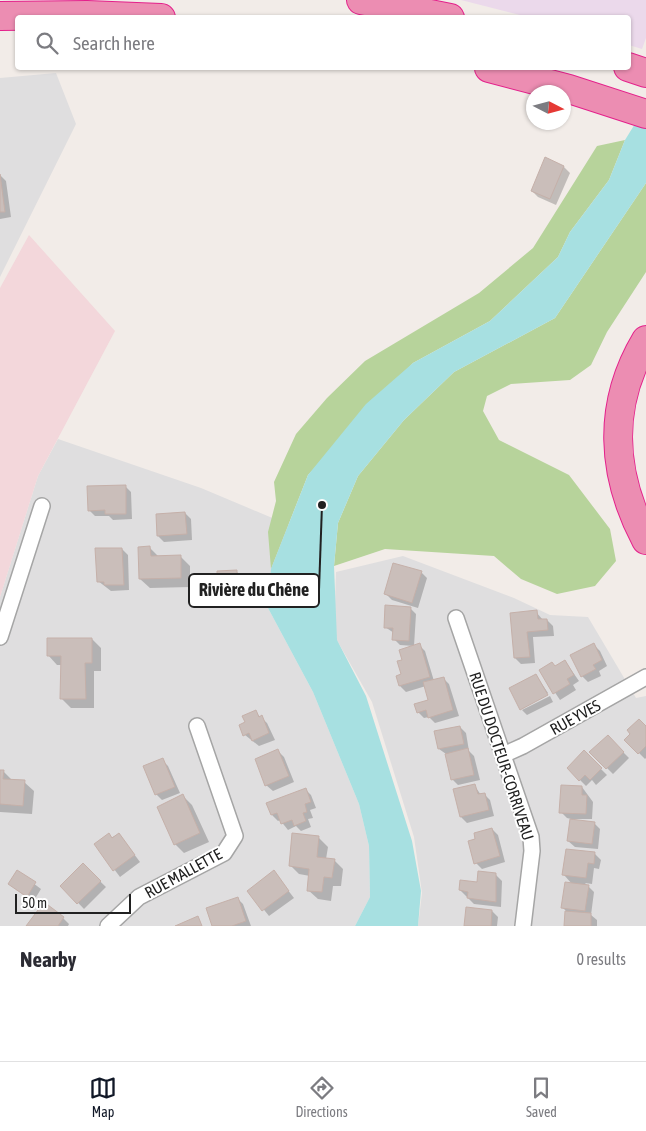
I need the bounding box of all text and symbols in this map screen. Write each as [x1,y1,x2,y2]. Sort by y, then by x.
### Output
search box [15,15,631,70]
icon: search [33,29,61,57]
text: Search here [73,32,155,54]
north arrow [526,85,571,130]
callout: Rivière du Chêne [189,574,319,607]
text: Rivière du Chêne [199,579,309,600]
street label: RUE DU DOCTEUR-CORRIVEAU [466,669,538,843]
street label: RUE YVES [547,696,604,738]
street label: RUE MALLETTE [141,844,225,901]
scale bar [15,891,131,914]
text: 50 m [22,895,47,911]
text: Nearby [20,947,76,971]
text: 0 results [576,950,626,968]
tab: Map [89,1074,117,1120]
tab: Directions [295,1074,348,1120]
tab: Saved [526,1074,557,1120]

